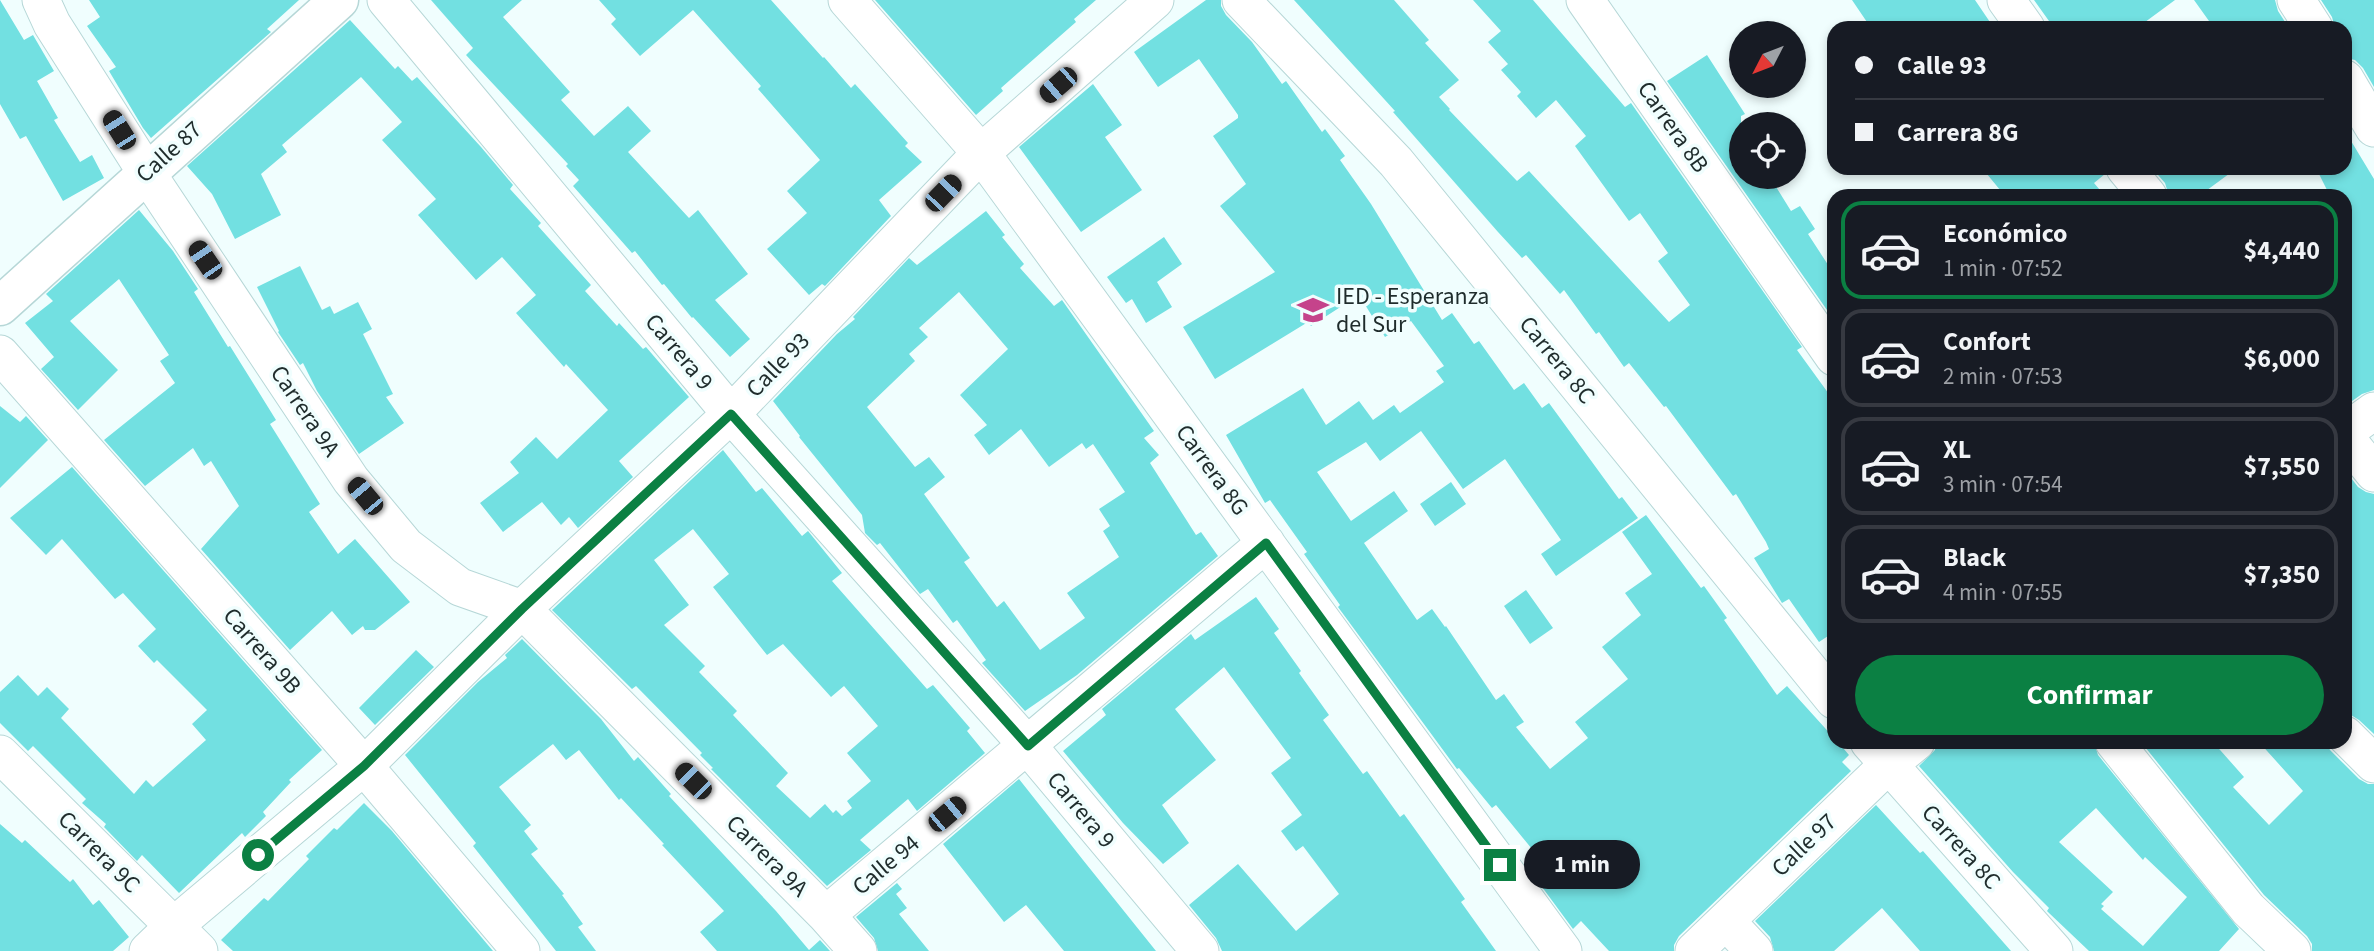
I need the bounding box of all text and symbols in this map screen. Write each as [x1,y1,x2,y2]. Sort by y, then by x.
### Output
north arrow [1729,21,1806,98]
map controls [1729,21,1806,189]
text: Calle 93 [1897,47,1987,84]
car [1036,63,1081,107]
street label: Carrera 8B [1629,74,1717,180]
car [99,107,140,153]
button: locate [1729,112,1806,189]
street label: Calle 87 [128,113,210,191]
text: Carrera 8G [1897,114,2019,151]
car [921,171,966,215]
text: Económico [1943,215,2068,252]
icon: car [1859,219,1922,282]
text: $4,440 [2244,232,2320,269]
car [185,237,226,283]
text: 1 min · 07:52 [1943,252,2063,285]
place label: IED - Esperanza del Sur [1336,279,1489,342]
school or university icon: IED - Esperanza del Sur [1296,293,1330,327]
street label: Carrera 9 [636,306,722,398]
street label: Carrera 8C [1511,308,1603,412]
text: Confort [1943,323,2031,360]
street label: Calle 93 [738,325,818,405]
icon: car [1859,327,1922,390]
text: $6,000 [2244,340,2320,377]
street label: Carrera 9A [261,358,349,464]
text: 2 min · 07:53 [1943,360,2063,393]
street label: Carrera 8G [1167,417,1257,523]
text: XL [1943,431,1971,468]
icon: car [1859,435,1922,498]
text: $7,550 [2244,448,2320,485]
text: 3 min · 07:54 [1943,468,2063,501]
car [344,473,387,519]
text: Black [1943,539,2006,576]
icon: car [1859,543,1922,606]
text: $7,350 [2244,556,2320,593]
text: 4 min · 07:55 [1943,576,2063,609]
street label: Carrera 9B [214,600,310,702]
button: Confirmar [1855,655,2324,735]
car [671,759,716,803]
street label: Carrera 9 [1038,764,1124,856]
car [925,792,970,836]
street label: Carrera 8C [1913,796,2009,898]
street label: Carrera 9C [50,803,148,901]
street label: Calle 97 [1764,805,1844,885]
street label: Carrera 9A [718,807,816,905]
street label: Calle 94 [845,826,927,904]
route start [242,839,274,871]
callout: 1 min [1524,840,1640,890]
text: 1 min [1554,848,1610,881]
route end [1484,849,1516,881]

